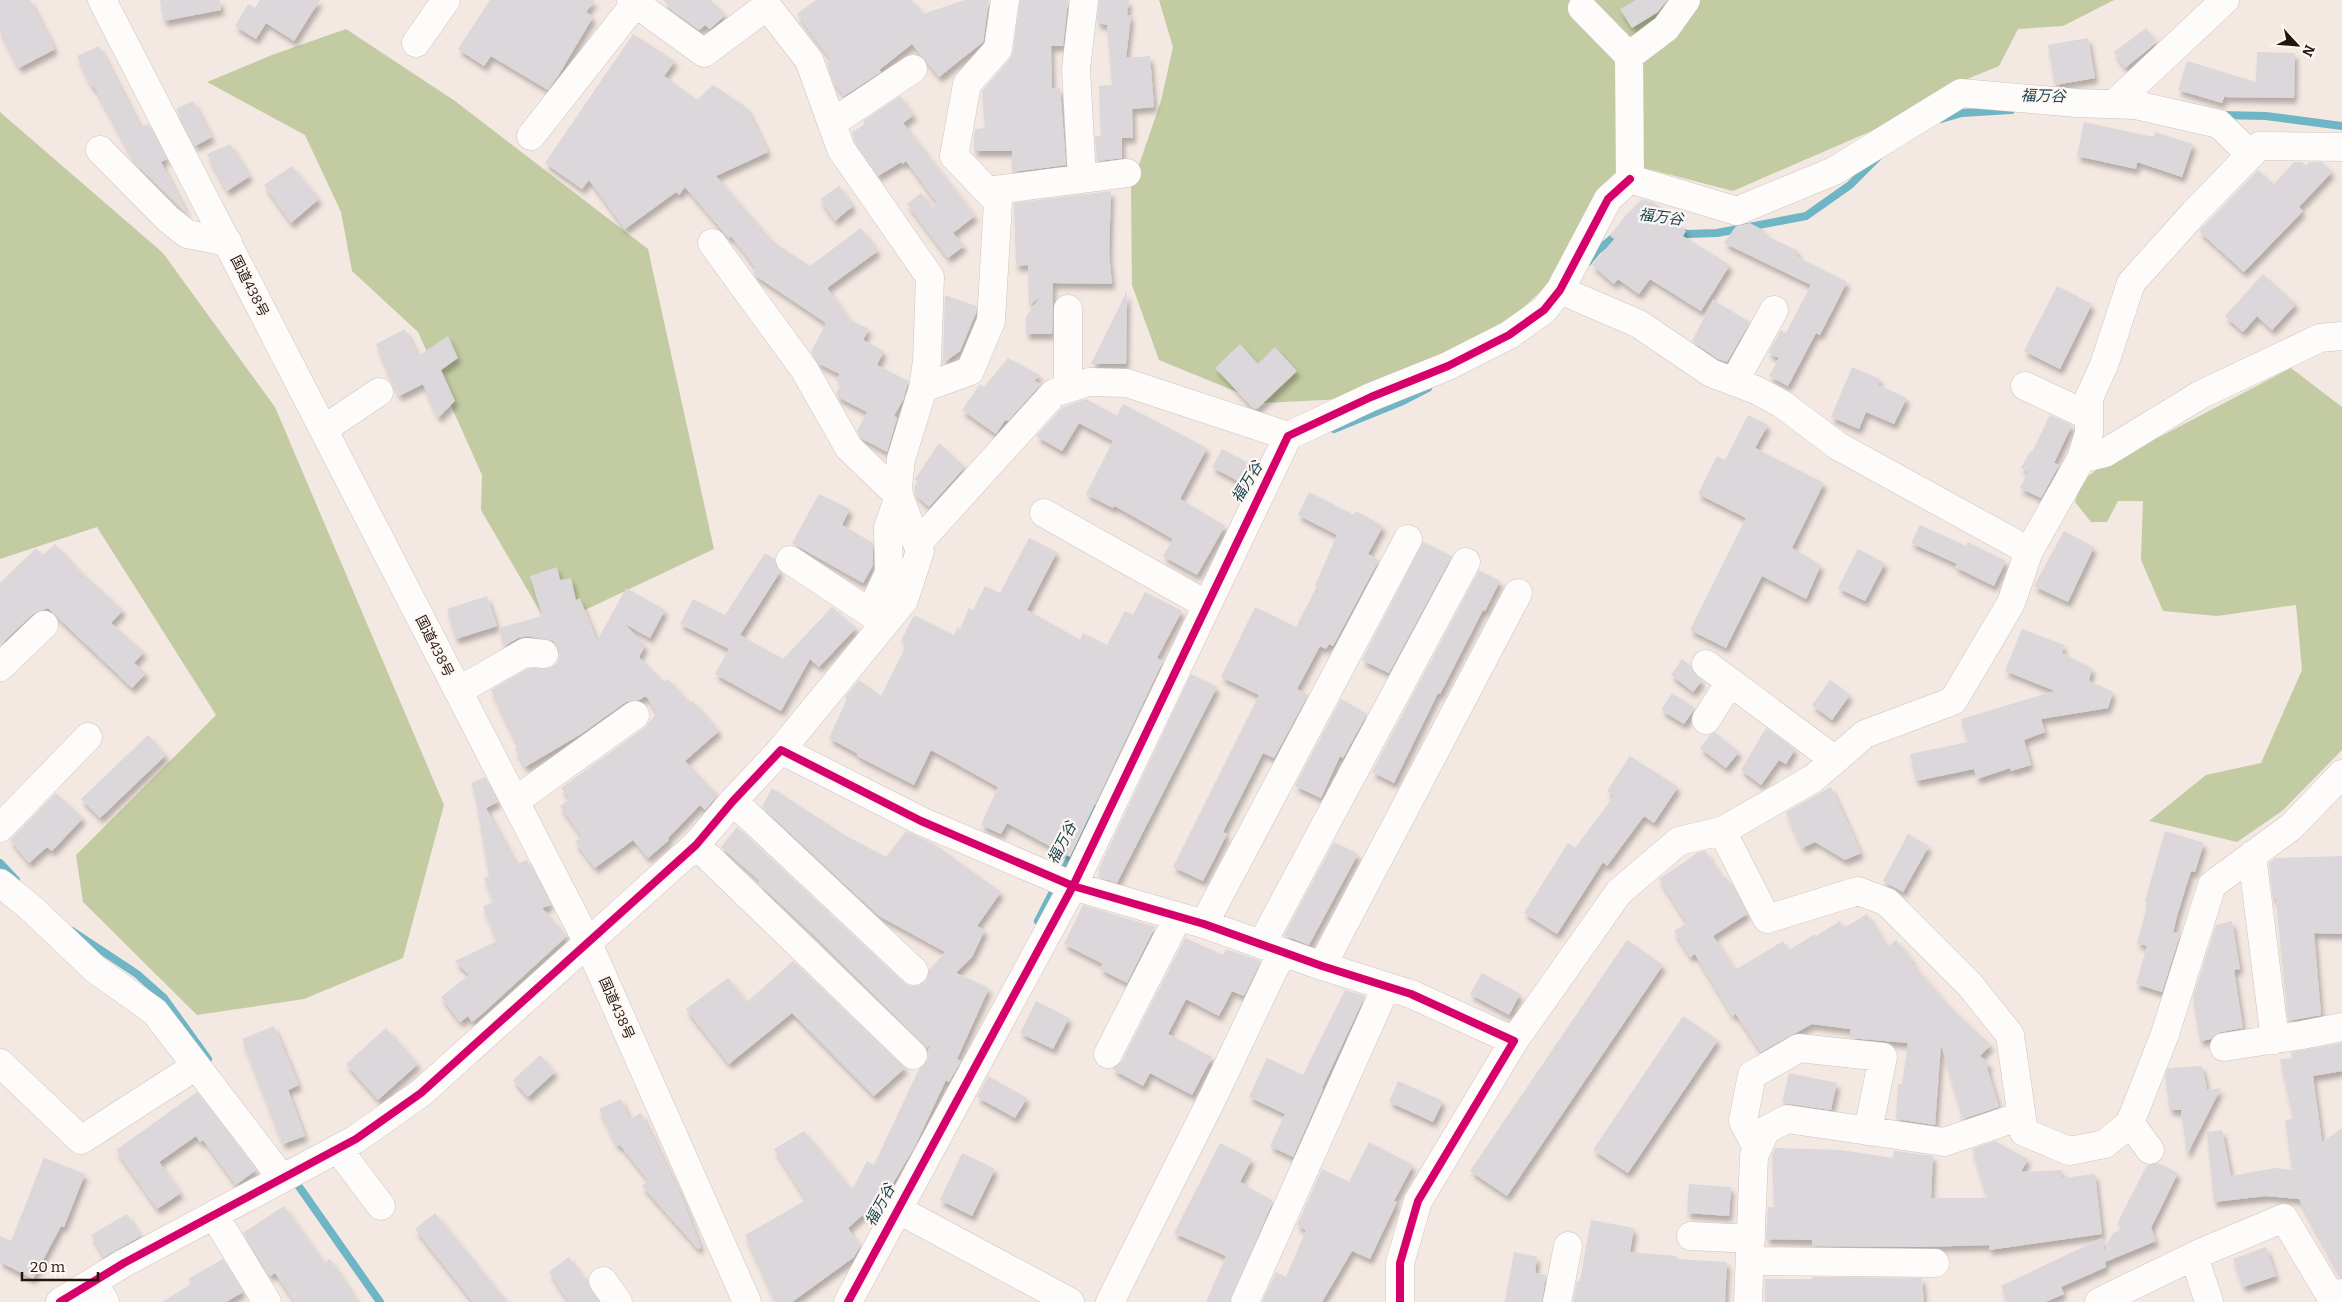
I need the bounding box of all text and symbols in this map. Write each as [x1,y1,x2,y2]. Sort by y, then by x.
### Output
north arrow [2272,20,2322,70]
text: N [2298,42,2318,59]
water label: 福万谷 [2020,87,2068,105]
water label: 福万谷 [1638,205,1686,229]
street label: 国道438号 [227,253,272,320]
water label: 福万谷 [1228,456,1267,506]
street label: 国道438号 [412,613,457,680]
water label: 福万谷 [1044,817,1081,867]
street label: 国道438号 [595,974,638,1042]
water label: 福万谷 [861,1179,899,1229]
scale bar [22,1250,99,1282]
text: 20 m [30,1258,66,1276]

